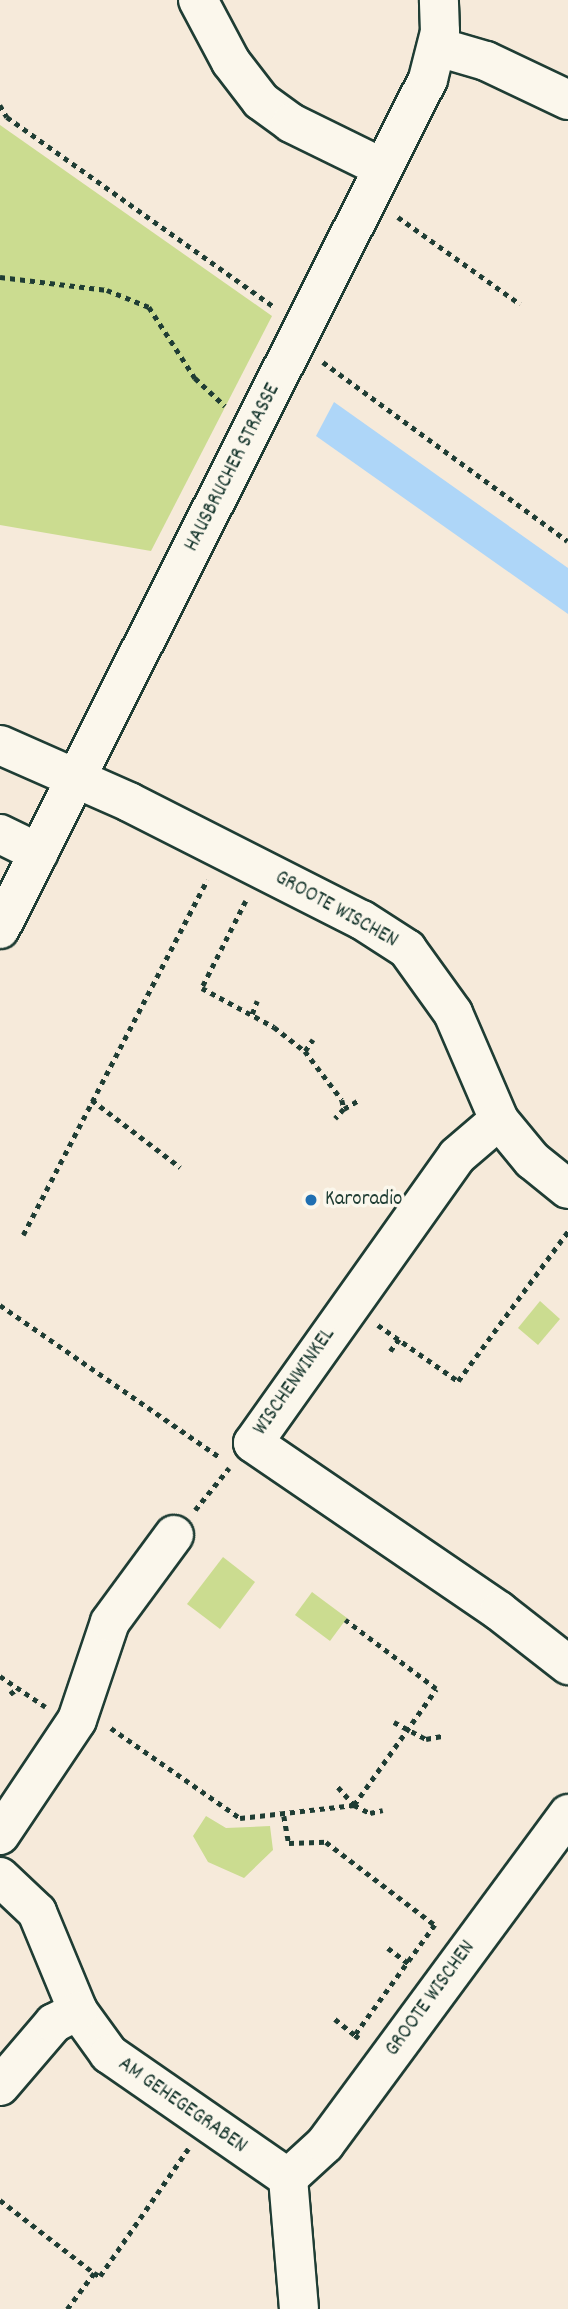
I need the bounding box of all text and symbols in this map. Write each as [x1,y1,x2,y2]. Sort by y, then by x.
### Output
street label: HAUSBRUCHER STRASSE [180,380,286,556]
street label: GROOTE WISCHEN [270,866,402,954]
place label: Karoradio [325,1187,402,1213]
marker: Karoradio [303,1192,319,1208]
street label: WISCHENWINKEL [249,1323,341,1441]
street label: GROOTE WISCHEN [381,1936,481,2062]
street label: AM GEHEGEGRABEN [113,2052,251,2160]

